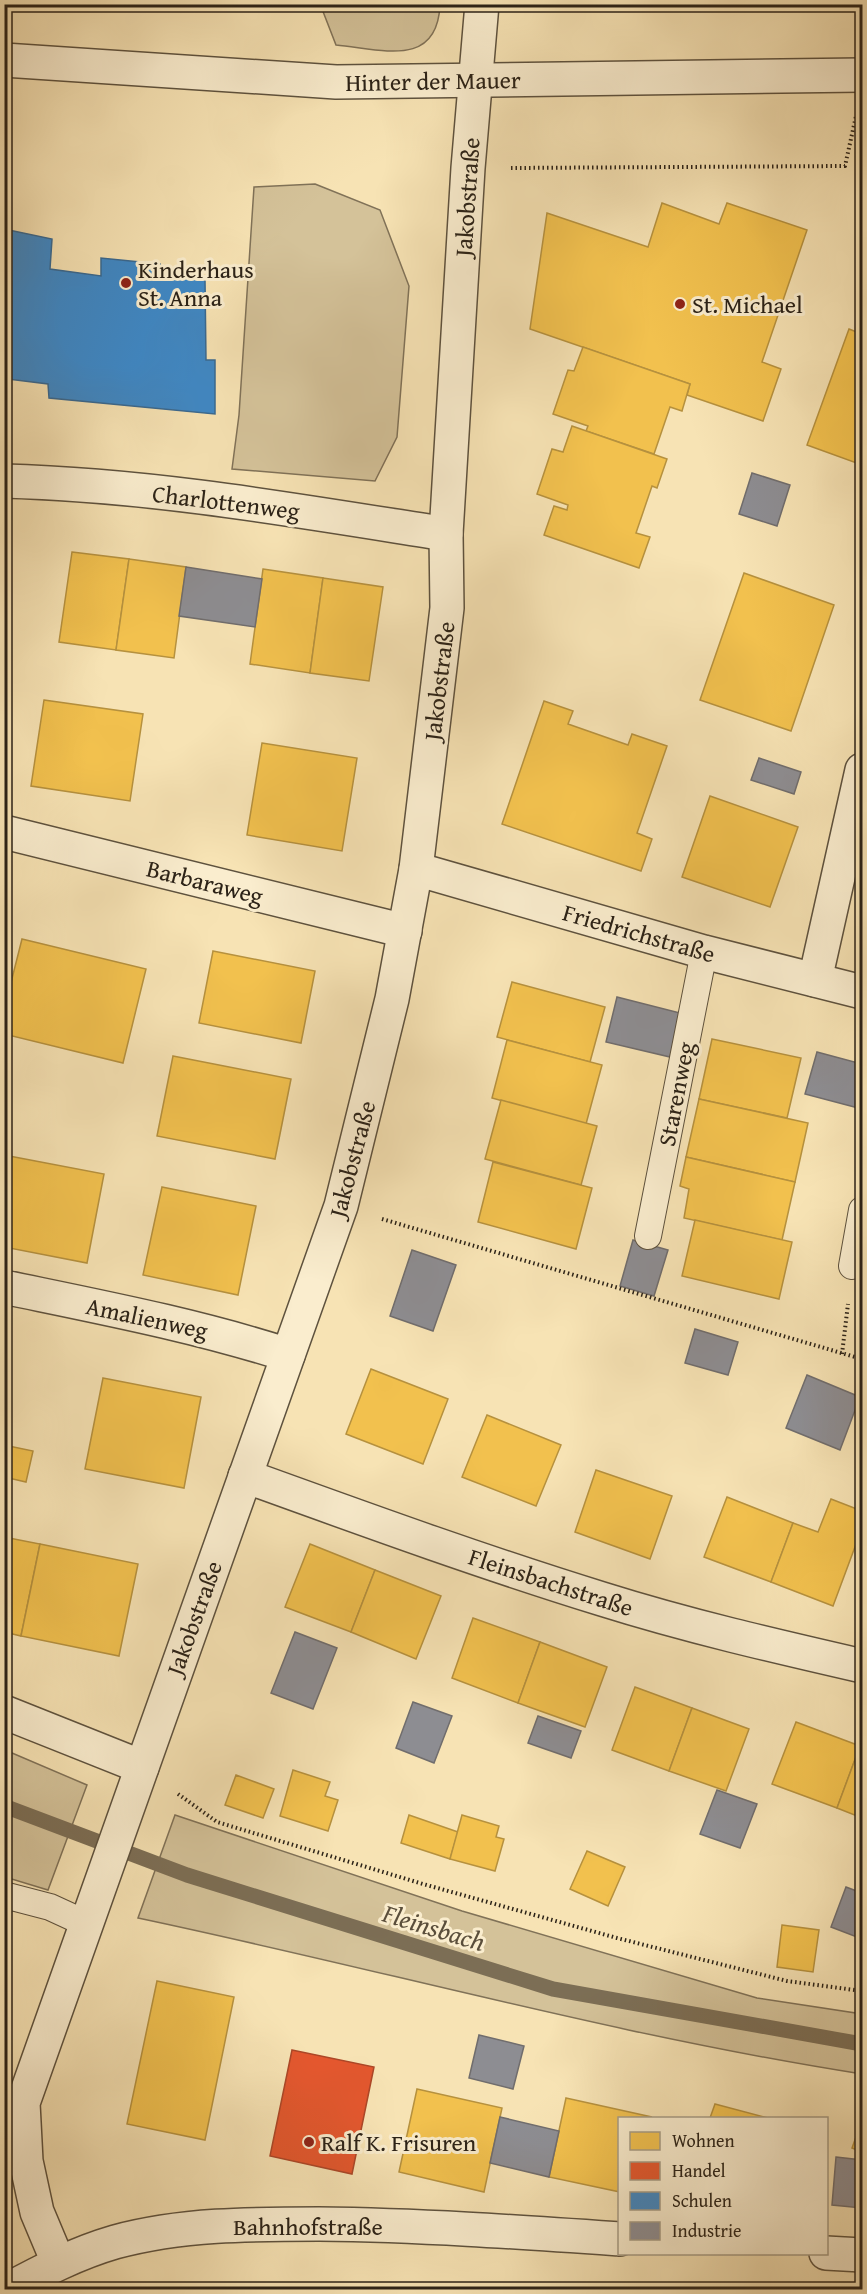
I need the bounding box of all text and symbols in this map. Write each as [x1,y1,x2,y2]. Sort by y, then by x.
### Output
street label: Hinter der Mauer [345,62,521,100]
street label: Jakobstraße [445,136,489,261]
place label: Kinderhaus St. Anna [138,252,254,315]
marker: Kinderhaus St. Anna [119,276,133,290]
place label: St. Michael [692,287,803,322]
marker: St. Michael [673,297,687,311]
street label: Charlottenweg [150,476,302,528]
street label: Jakobstraße [414,620,464,745]
street label: Barbaraweg [143,851,267,913]
street label: Friedrichstraße [559,895,719,971]
street label: Starenweg [649,1039,703,1149]
street label: Jakobstraße [319,1097,384,1224]
street label: Amalienweg [83,1288,211,1348]
street label: Fleinsbachstraße [464,1539,638,1625]
street label: Jakobstraße [156,1556,231,1683]
water label: Fleinsbach [377,1893,490,1961]
legend [618,2117,828,2255]
place label: Ralf K. Frisuren [321,2125,477,2160]
text: Wohnen [672,2127,735,2154]
marker: Ralf K. Frisuren [302,2135,316,2149]
text: Handel [672,2157,726,2184]
text: Schulen [672,2187,732,2214]
street label: Bahnhofstraße [233,2209,383,2244]
text: Industrie [672,2217,741,2244]

